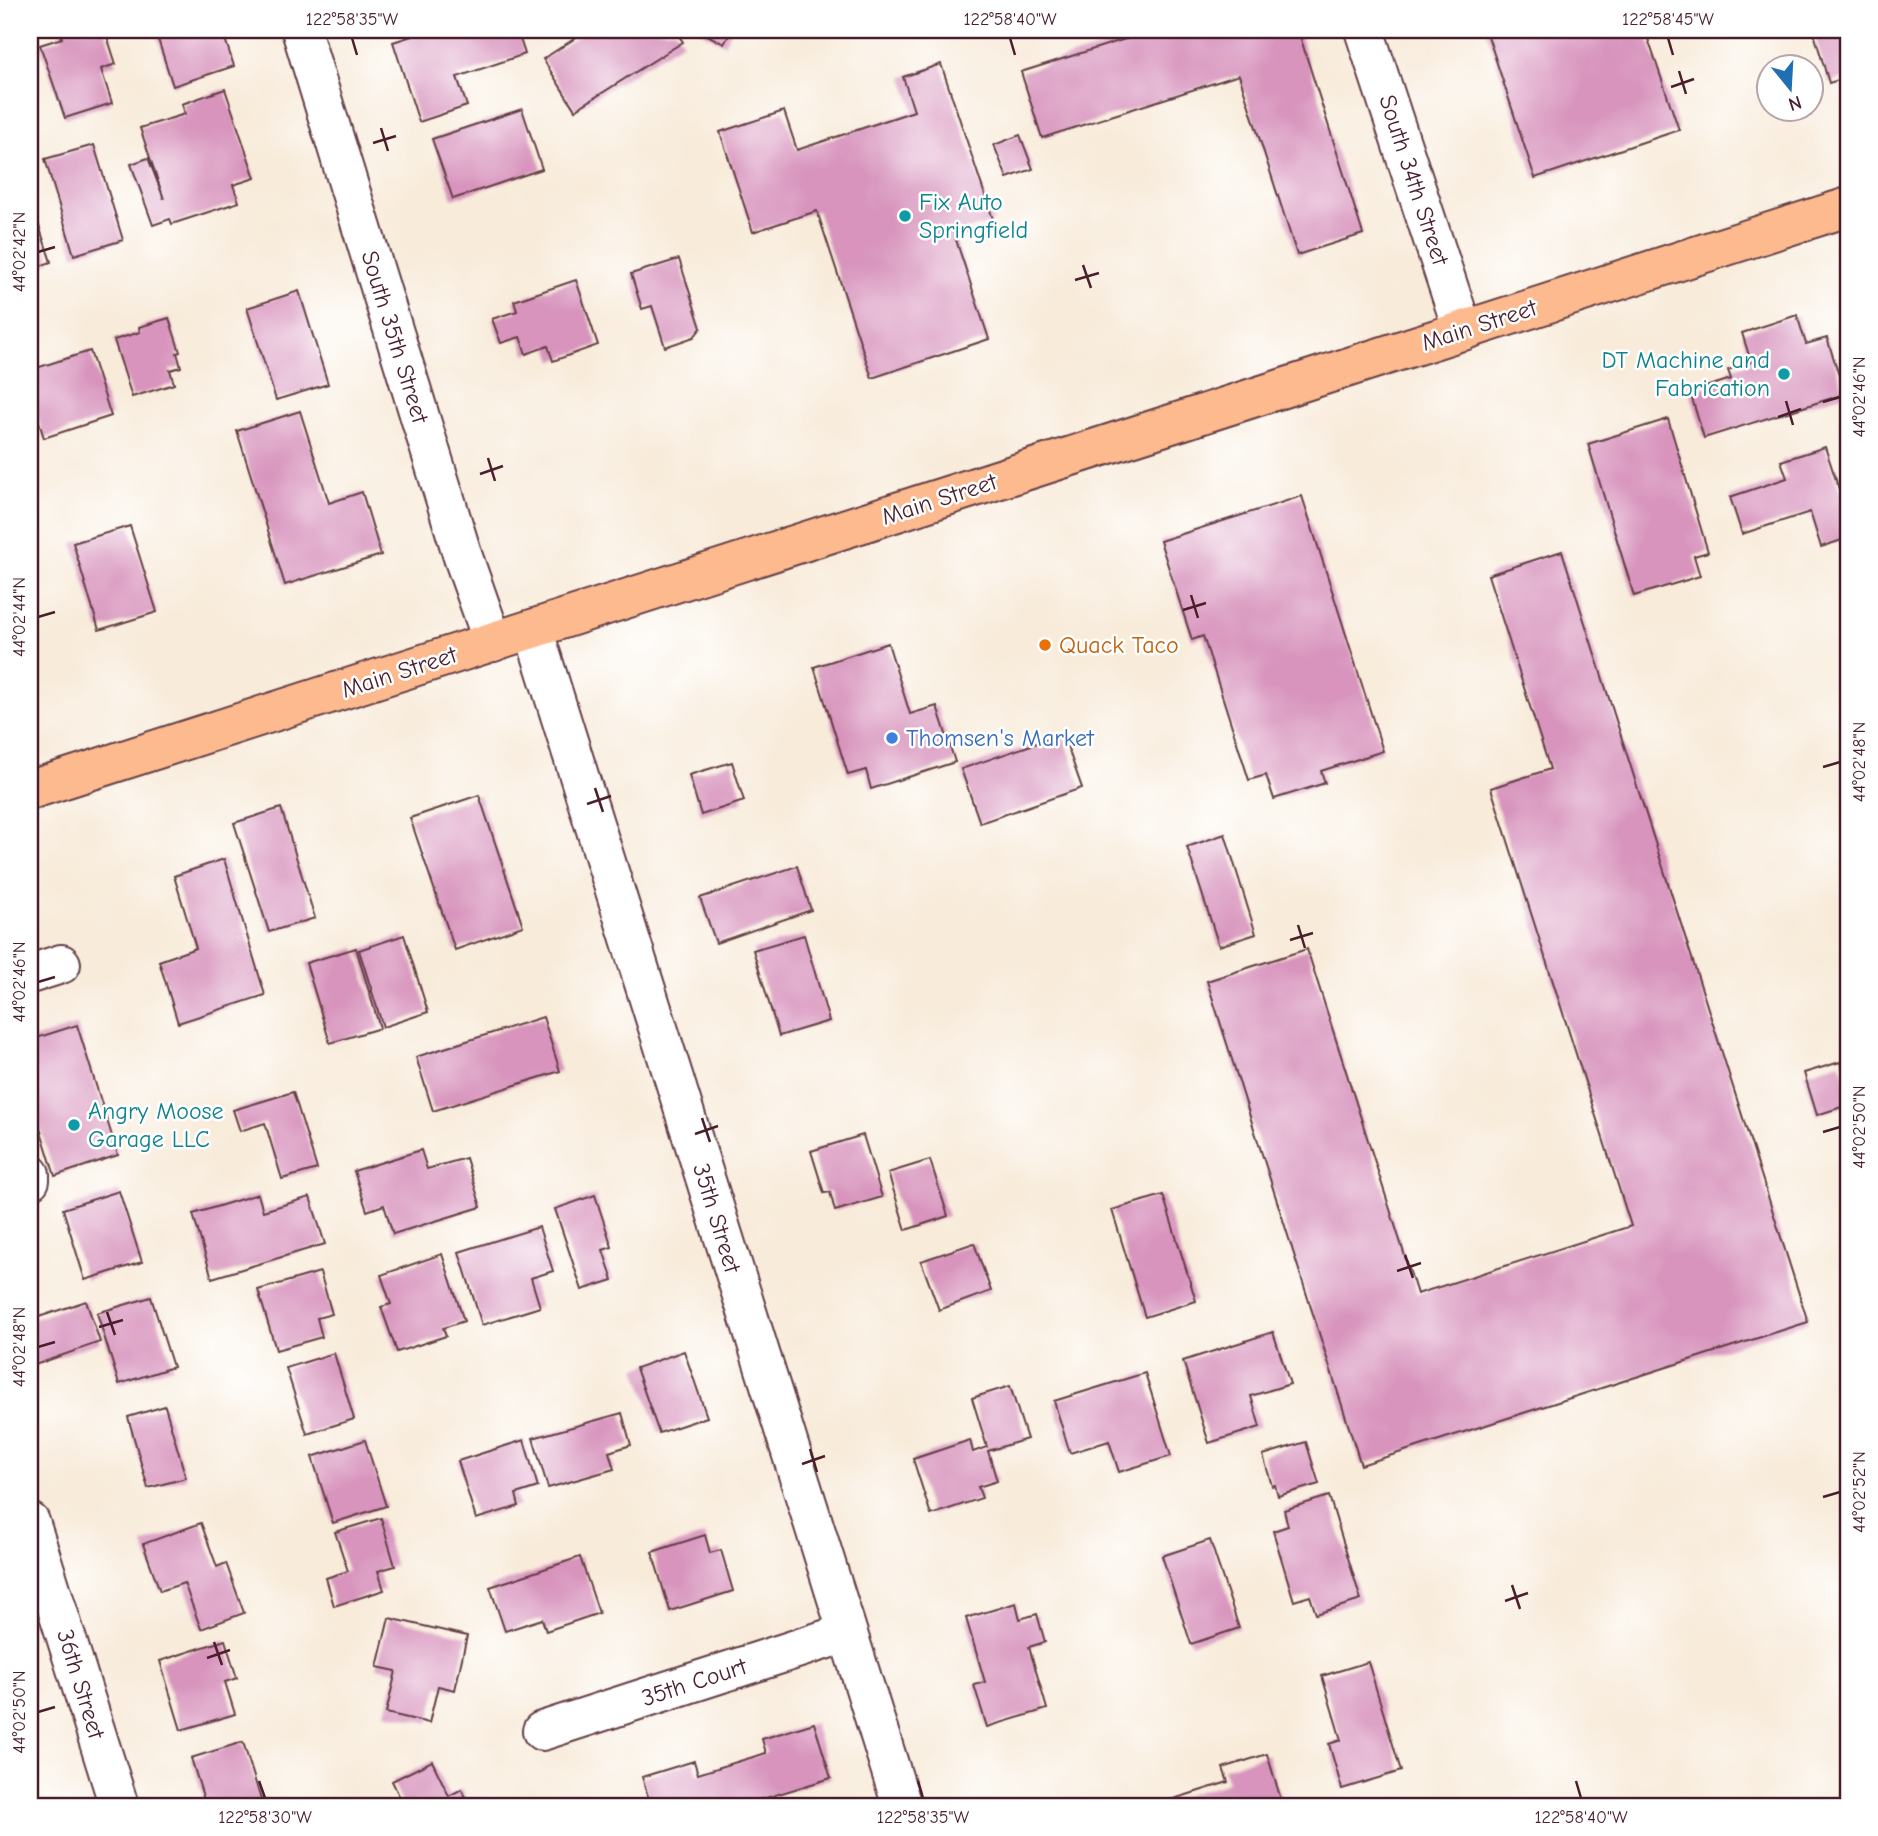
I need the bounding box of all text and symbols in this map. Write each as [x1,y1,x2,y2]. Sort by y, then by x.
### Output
text: 122°58'35"W [306,9,399,30]
text: 122°58'40"W [963,9,1057,30]
text: 122°58'45"W [1622,9,1714,30]
north arrow [1756,52,1826,122]
street label: South 34th Street [1373,91,1455,270]
text: N [1786,91,1804,116]
place label: Fix Auto Springfield [919,188,1028,244]
marker: Fix Auto Springfield [897,208,913,224]
text: 44°02'42"N [9,212,30,292]
street label: South 35th Street [355,247,435,428]
street label: Main Street [1418,293,1541,357]
place label: DT Machine and Fabrication [1601,346,1770,402]
text: 44°02'46"N [1849,356,1870,438]
marker: DT Machine and Fabrication [1776,366,1792,382]
street label: Main Street [878,467,1001,531]
text: 44°02'44"N [9,577,30,657]
place label: Quack Taco [1059,631,1179,659]
marker: Quack Taco [1037,637,1053,653]
street label: Main Street [338,640,461,704]
text: 44°02'48"N [1849,722,1870,802]
place label: Thomsen's Market [906,724,1095,752]
marker: Thomsen's Market [884,730,900,746]
text: 44°02'46"N [9,941,30,1023]
text: 44°02'50"N [1849,1085,1870,1169]
place label: Angry Moose Garage LLC [88,1097,223,1153]
marker: Angry Moose Garage LLC [66,1117,82,1133]
street label: 35th Street [687,1160,747,1277]
text: 44°02'48"N [9,1307,30,1387]
text: 44°02'52"N [1849,1451,1870,1533]
street label: 36th Street [51,1626,111,1743]
street label: 35th Court [638,1651,751,1712]
text: 44°02'50"N [9,1670,30,1754]
text: 122°58'30"W [218,1807,312,1828]
text: 122°58'35"W [877,1807,970,1828]
text: 122°58'40"W [1534,1807,1628,1828]

